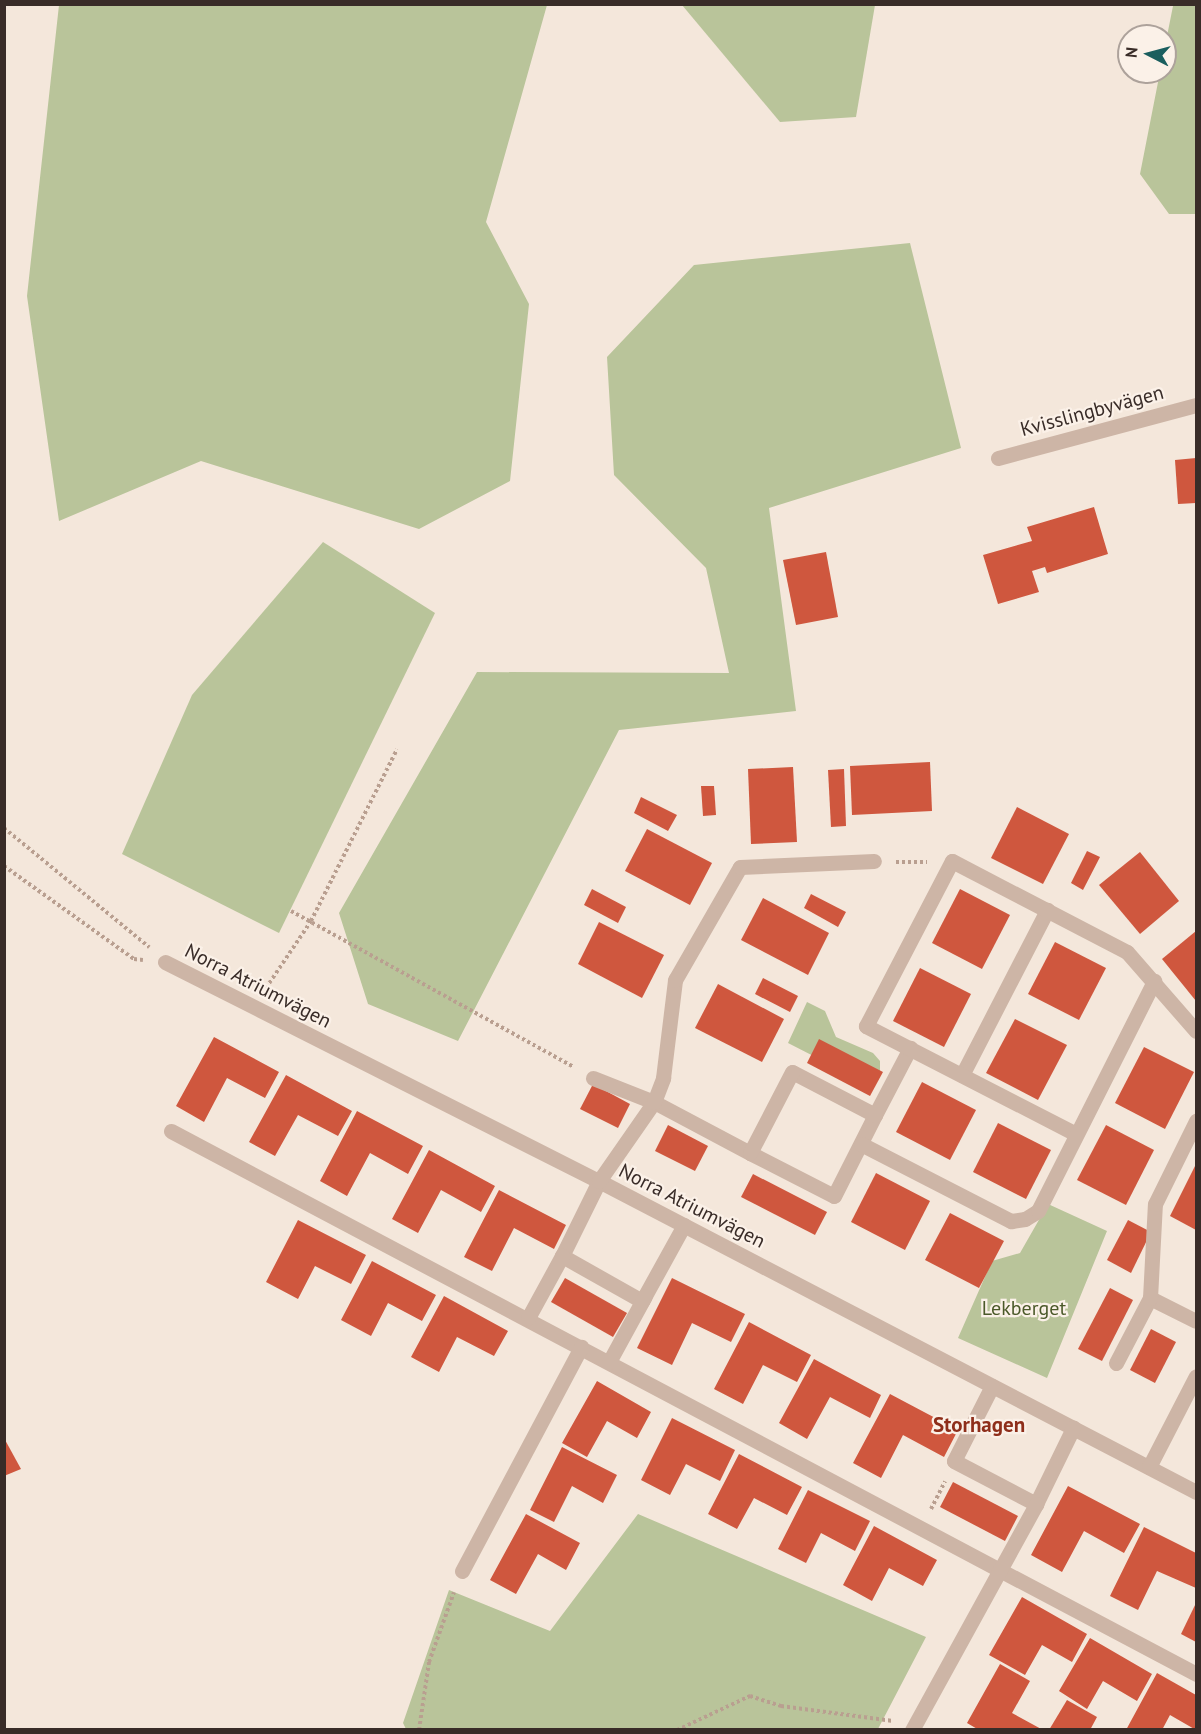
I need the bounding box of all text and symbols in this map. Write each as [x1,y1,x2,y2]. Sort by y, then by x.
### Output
north arrow [1117,24,1177,84]
text: N [1121,46,1142,59]
street label: Kvisslingbyvägen [1018,380,1166,442]
street label: Norra Atriumvägen [180,939,336,1033]
street label: Norra Atriumvägen [614,1159,770,1253]
park label: Lekberget [982,1296,1066,1320]
district label: Storhagen [933,1412,1025,1438]

